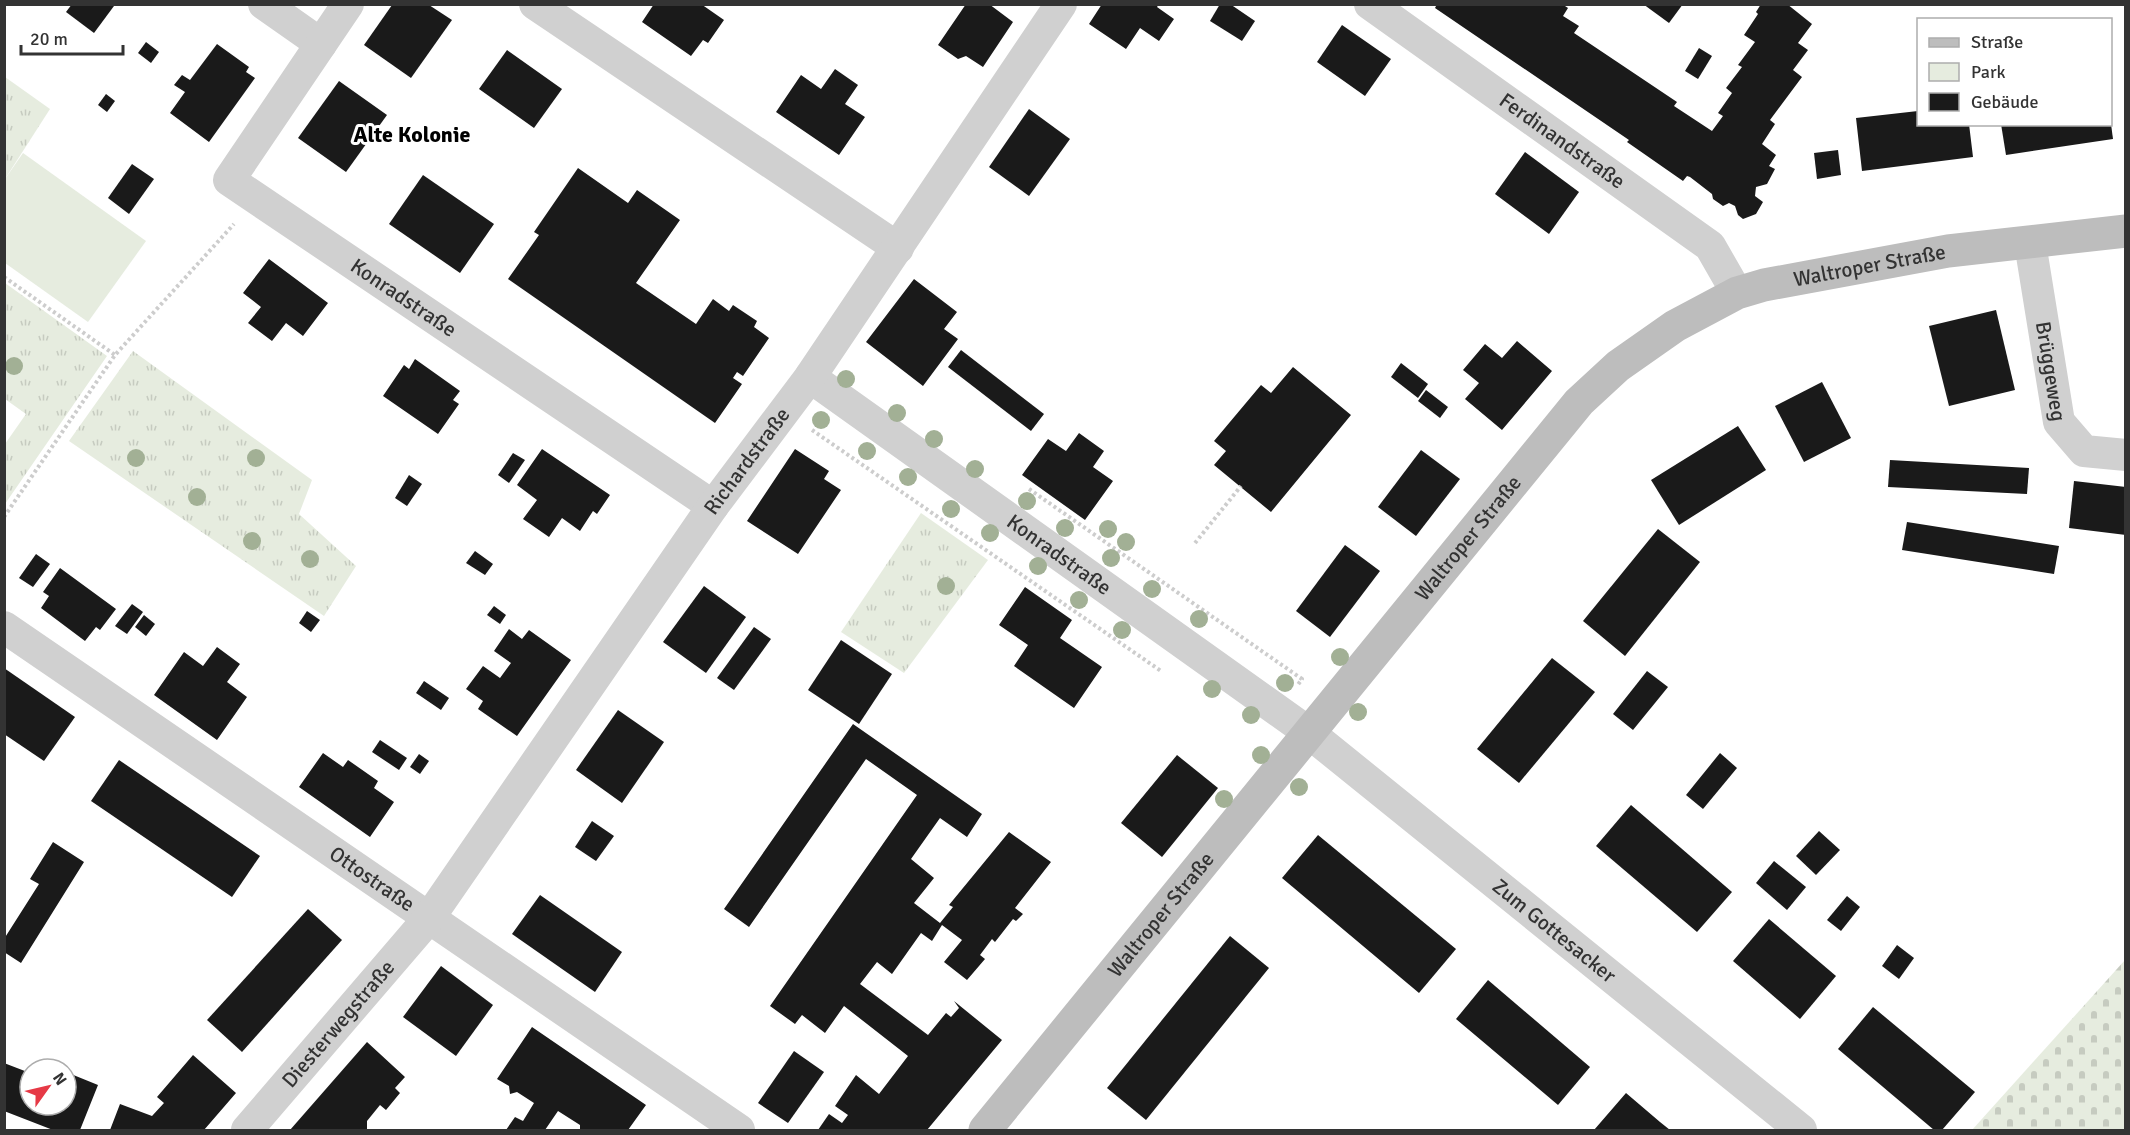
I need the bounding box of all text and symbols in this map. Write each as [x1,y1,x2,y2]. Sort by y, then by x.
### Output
scale bar [21,18,123,56]
legend [1917,18,2112,126]
text: 20 m [30,28,68,50]
text: Straße [1971,31,2023,53]
text: Park [1971,61,2006,83]
street label: Ferdinandstraße [1494,87,1630,194]
text: Gebäude [1971,91,2039,113]
district label: Alte Kolonie [354,121,470,148]
street label: Waltroper Straße [1791,239,1948,292]
street label: Konradstraße [346,253,462,343]
street label: Brüggeweg [2030,320,2072,423]
street label: Richardstraße [698,402,795,520]
street label: Waltroper Straße [1409,470,1527,606]
street label: Konradstraße [1002,509,1117,601]
street label: Ottostraße [324,841,420,917]
street label: Waltroper Straße [1102,847,1220,983]
street label: Zum Gottesacker [1487,873,1621,989]
street label: Diesterwegstraße [276,955,400,1093]
north arrow [18,1057,78,1117]
text: N [48,1069,71,1089]

